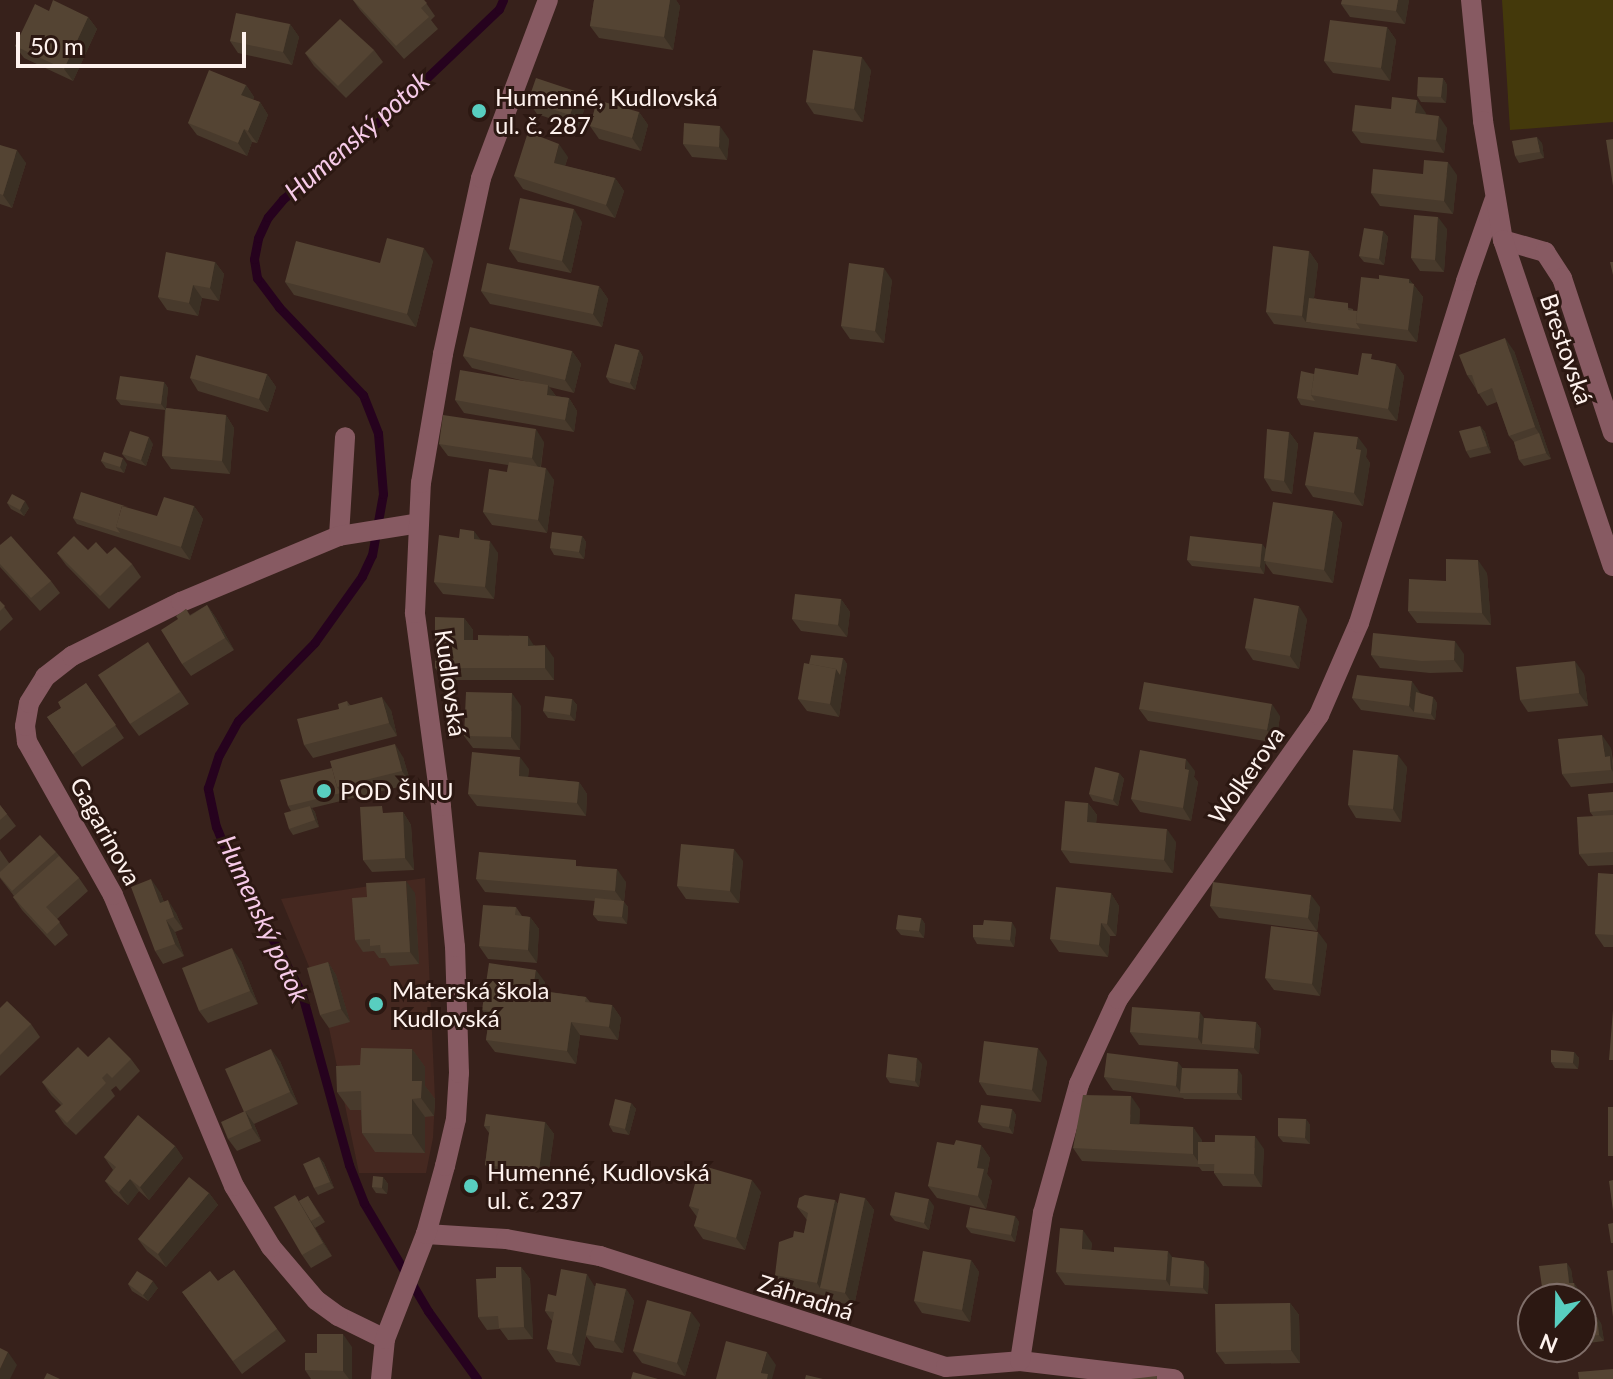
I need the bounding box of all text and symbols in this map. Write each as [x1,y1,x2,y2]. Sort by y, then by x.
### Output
scale bar [20,16,250,66]
text: 50 m [30,31,84,60]
water label: Humenský potok [278,65,436,207]
place label: Humenné, Kudlovská ul. č. 287 [495,83,718,139]
marker: Humenné, Kudlovská ul. č. 287 [470,102,488,120]
street label: Brestovská [1535,290,1599,408]
street label: Kudlovská [429,628,473,738]
street label: Wolkerova [1202,721,1290,829]
street label: Gagarinova [65,772,147,890]
place label: POD ŠINU [340,777,454,805]
marker: POD ŠINU [315,782,333,800]
water label: Humenský potok [210,830,316,1008]
place label: Materská škola Kudlovská [392,976,549,1032]
marker: Materská škola Kudlovská [367,995,385,1013]
place label: Humenné, Kudlovská ul. č. 237 [487,1158,710,1214]
marker: Humenné, Kudlovská ul. č. 237 [462,1177,480,1195]
street label: Záhradná [755,1268,857,1326]
north arrow [1517,1283,1597,1363]
text: N [1536,1328,1561,1360]

